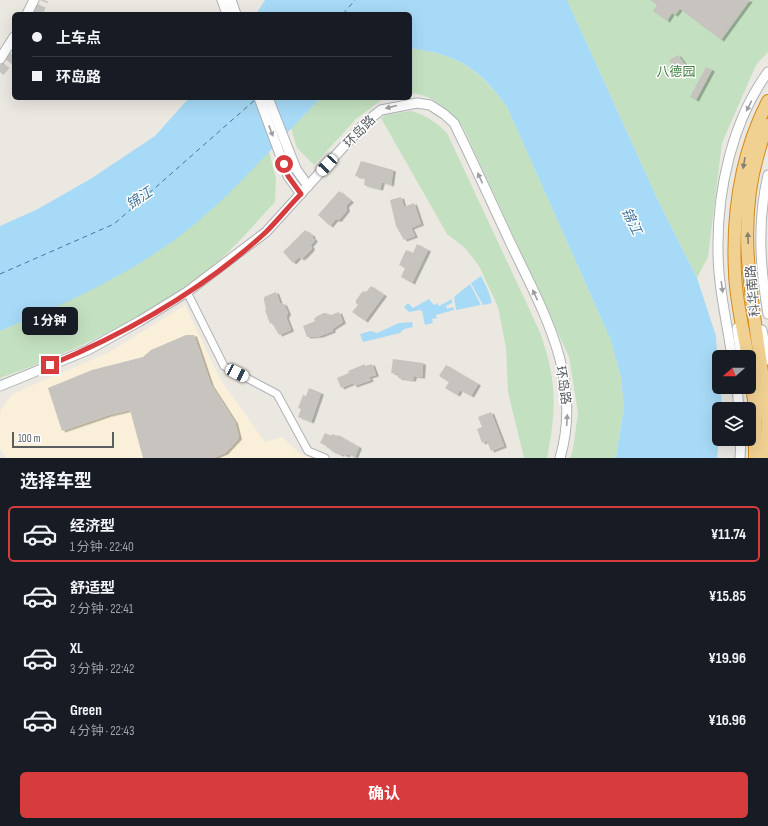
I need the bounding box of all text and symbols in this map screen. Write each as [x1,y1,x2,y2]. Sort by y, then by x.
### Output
text: 上车点 [56,29,101,48]
park label: 八德园 [656,64,696,80]
text: 环岛路 [56,68,101,87]
one-way arrow [746,100,752,111]
one-way arrow [385,104,397,110]
street label: 环岛路 [340,112,379,151]
one-way arrow [269,126,275,138]
car [314,152,340,178]
route start [275,155,293,173]
one-way arrow [741,157,747,170]
one-way arrow [477,172,483,183]
water label: 锦江 [123,182,157,213]
water label: 锦江 [618,205,646,239]
one-way arrow [744,232,751,244]
street label: 科华南路 [743,264,763,318]
one-way arrow [719,281,725,293]
one-way arrow [532,290,538,301]
callout: 1 分钟 [22,307,78,335]
text: 1 分钟 [33,313,67,329]
north arrow [712,350,756,394]
map controls [712,350,756,446]
route end [41,356,59,374]
car [224,362,250,384]
street label: 环岛路 [552,365,574,406]
button: layers [712,402,756,446]
one-way arrow [564,414,571,426]
scale bar [12,430,114,449]
text: 100 m [18,432,40,445]
text: 选择车型 [20,471,92,492]
icon: car [22,516,58,552]
text: 经济型 [70,517,115,536]
text: ¥11.74 [711,525,746,544]
text: 1 分钟 · 22:40 [70,539,134,555]
icon: car [22,578,58,614]
text: 舒适型 [70,579,115,598]
text: ¥15.85 [709,587,746,606]
text: 2 分钟 · 22:41 [70,601,133,617]
text: XL [70,639,83,658]
icon: car [22,640,58,676]
text: ¥19.96 [708,649,746,668]
text: 3 分钟 · 22:42 [70,661,134,677]
text: Green [70,701,102,720]
icon: car [22,702,58,738]
text: ¥16.96 [708,711,746,730]
text: 4 分钟 · 22:43 [70,723,134,739]
button: 确认 [20,772,748,818]

